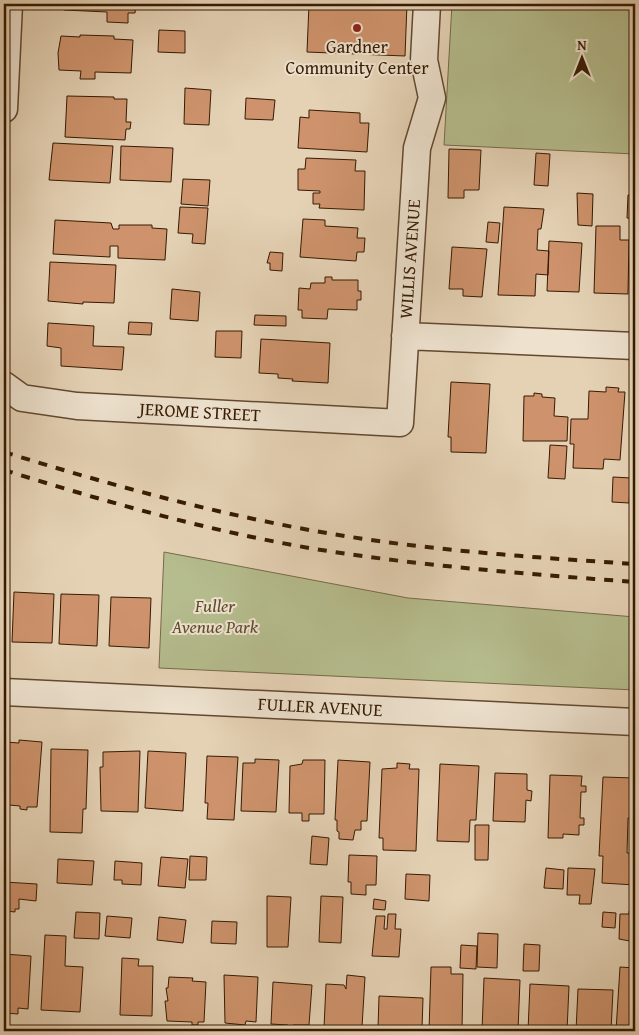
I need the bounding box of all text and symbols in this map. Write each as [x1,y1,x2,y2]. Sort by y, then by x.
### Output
marker: Gardner Community Center [351,22,363,34]
north arrow [556,32,606,82]
place label: Gardner Community Center [285,33,429,81]
text: N [577,35,587,55]
street label: WILLIS AVENUE [392,198,427,320]
street label: JEROME STREET [137,395,261,428]
park label: Fuller Avenue Park [171,592,259,640]
street label: FULLER AVENUE [257,690,383,723]

